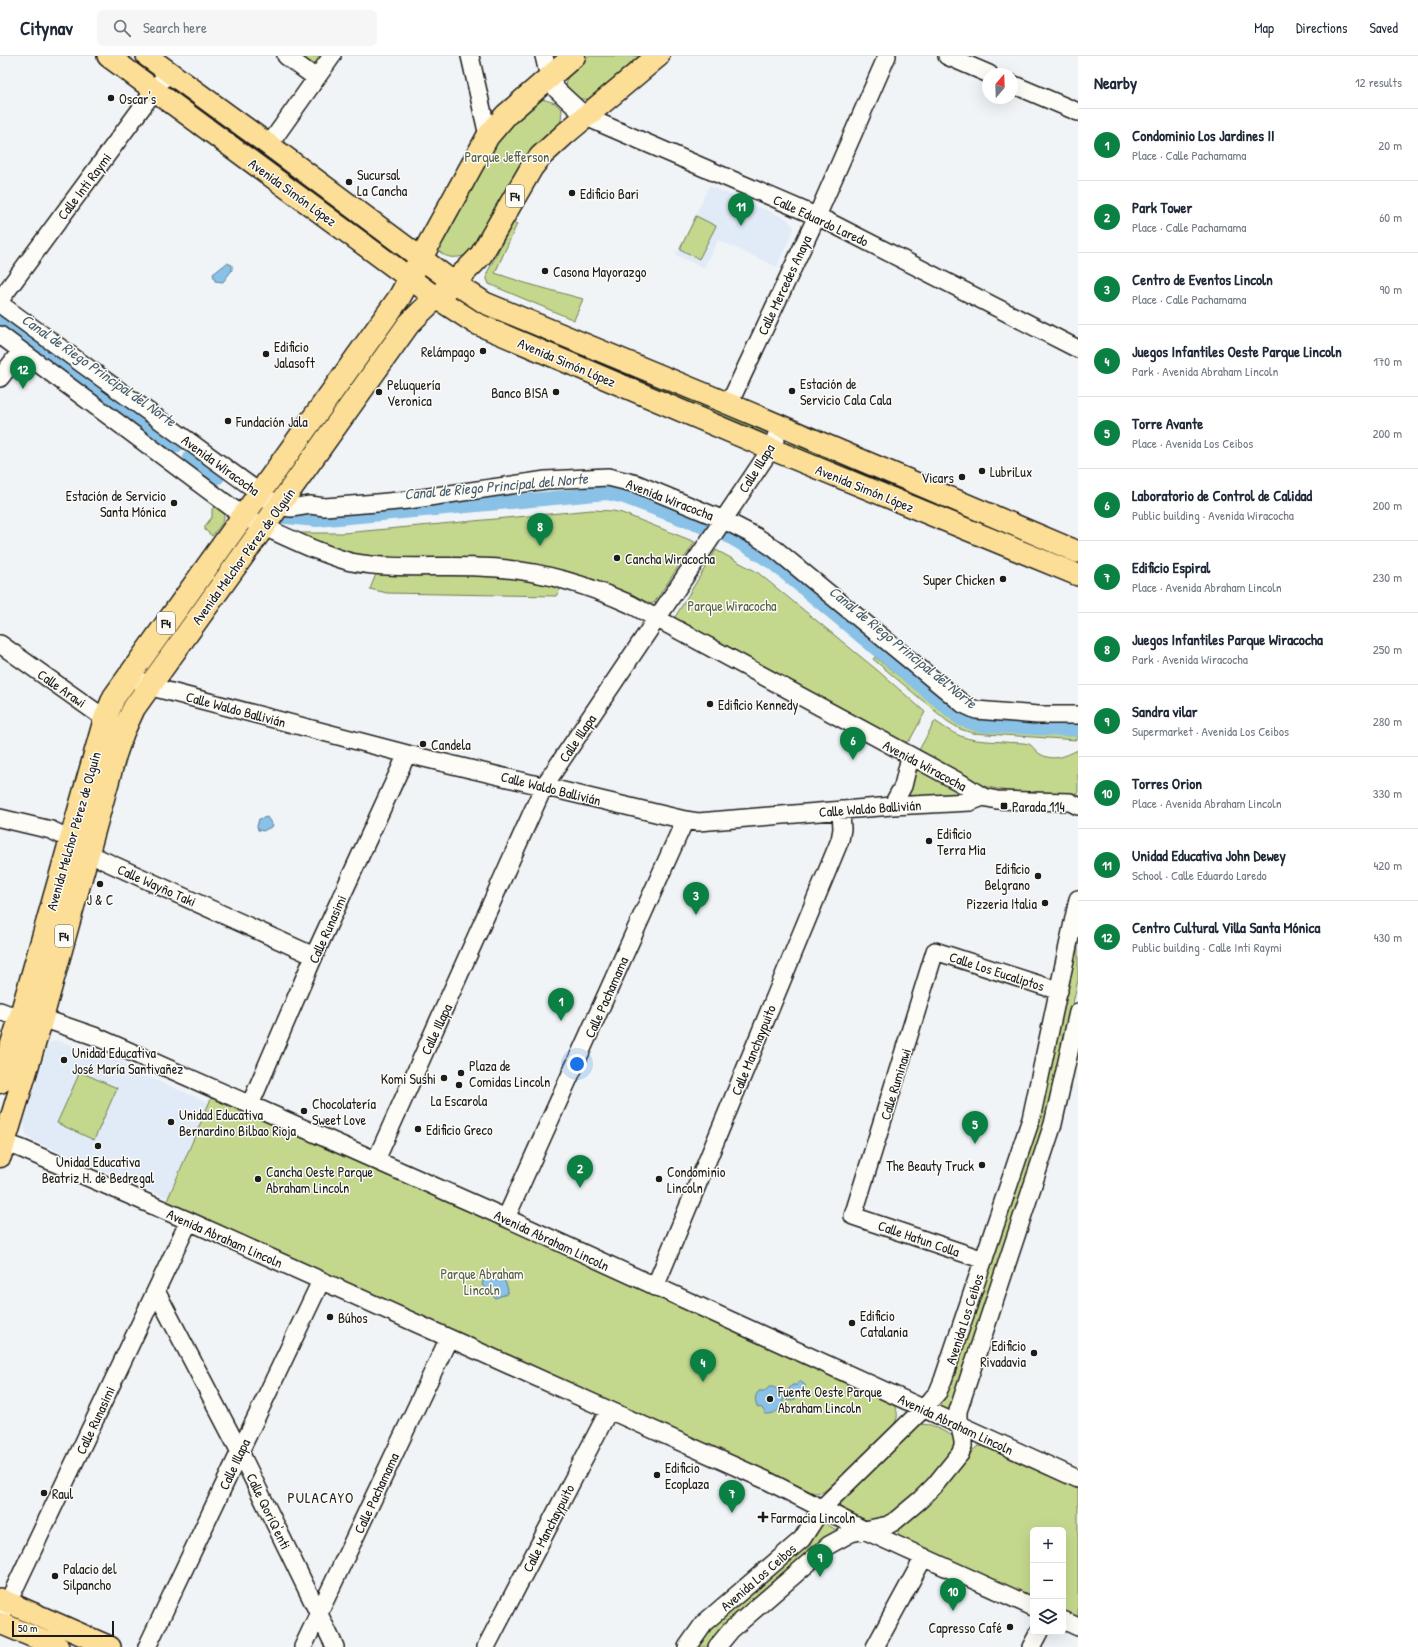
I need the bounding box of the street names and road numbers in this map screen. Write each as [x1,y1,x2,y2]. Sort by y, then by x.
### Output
street label: Calle Inti Raymi [53,149,116,224]
street label: Avenida Simón López [245,154,341,231]
road number: F4 [506,185,524,207]
street label: Calle Eduardo Laredo [770,190,872,251]
street label: Calle Mercedes Anaya [753,232,817,338]
street label: Avenida Simón López [515,333,619,392]
street label: Avenida Wiracocha [178,430,264,500]
street label: Calle Illapa [734,440,780,497]
street label: Avenida Simón López [813,460,917,517]
street label: Avenida Wiracocha [624,474,717,525]
street label: Avenida Melchor Pérez de Olguín [187,484,300,629]
road number: F4 [157,612,175,634]
street label: Calle Arawi [34,664,90,712]
street label: Calle Waldo Ballivián [184,687,288,731]
street label: Calle Illapa [554,710,601,766]
street label: Avenida Wiracocha [880,735,971,795]
street label: Avenida Melchor Pérez de Olguín [41,749,106,913]
street label: Calle Waldo Ballivián [499,766,603,810]
street label: Calle Waldo Ballivián [818,795,922,821]
street label: Calle Wayño Taki [114,859,199,912]
street label: Calle Runasimi [303,892,351,966]
road number: F4 [55,925,73,947]
street label: Calle Los Eucaliptos [947,947,1047,996]
street label: Calle Pachamama [580,953,633,1041]
street label: Calle Illapa [416,1000,457,1058]
street label: Calle Manchaypuito [726,1002,781,1098]
street label: Calle Ruminawi [875,1046,915,1122]
street label: Avenida Abraham Lincoln [164,1204,286,1272]
street label: Avenida Abraham Lincoln [491,1205,613,1275]
street label: Calle Hatun Colla [876,1215,963,1261]
street label: Avenida Los Ceibos [940,1271,988,1367]
street label: Calle Runasimi [71,1383,119,1457]
street label: Avenida Abraham Lincoln [895,1389,1017,1459]
street label: Calle Illapa [214,1435,255,1493]
street label: Calle Pachamama [349,1449,403,1536]
street label: Calle QoriQ'enti [242,1470,296,1552]
street label: Calle Manchaypuito [518,1481,579,1576]
street label: Avenida Los Ceibos [716,1539,800,1615]

